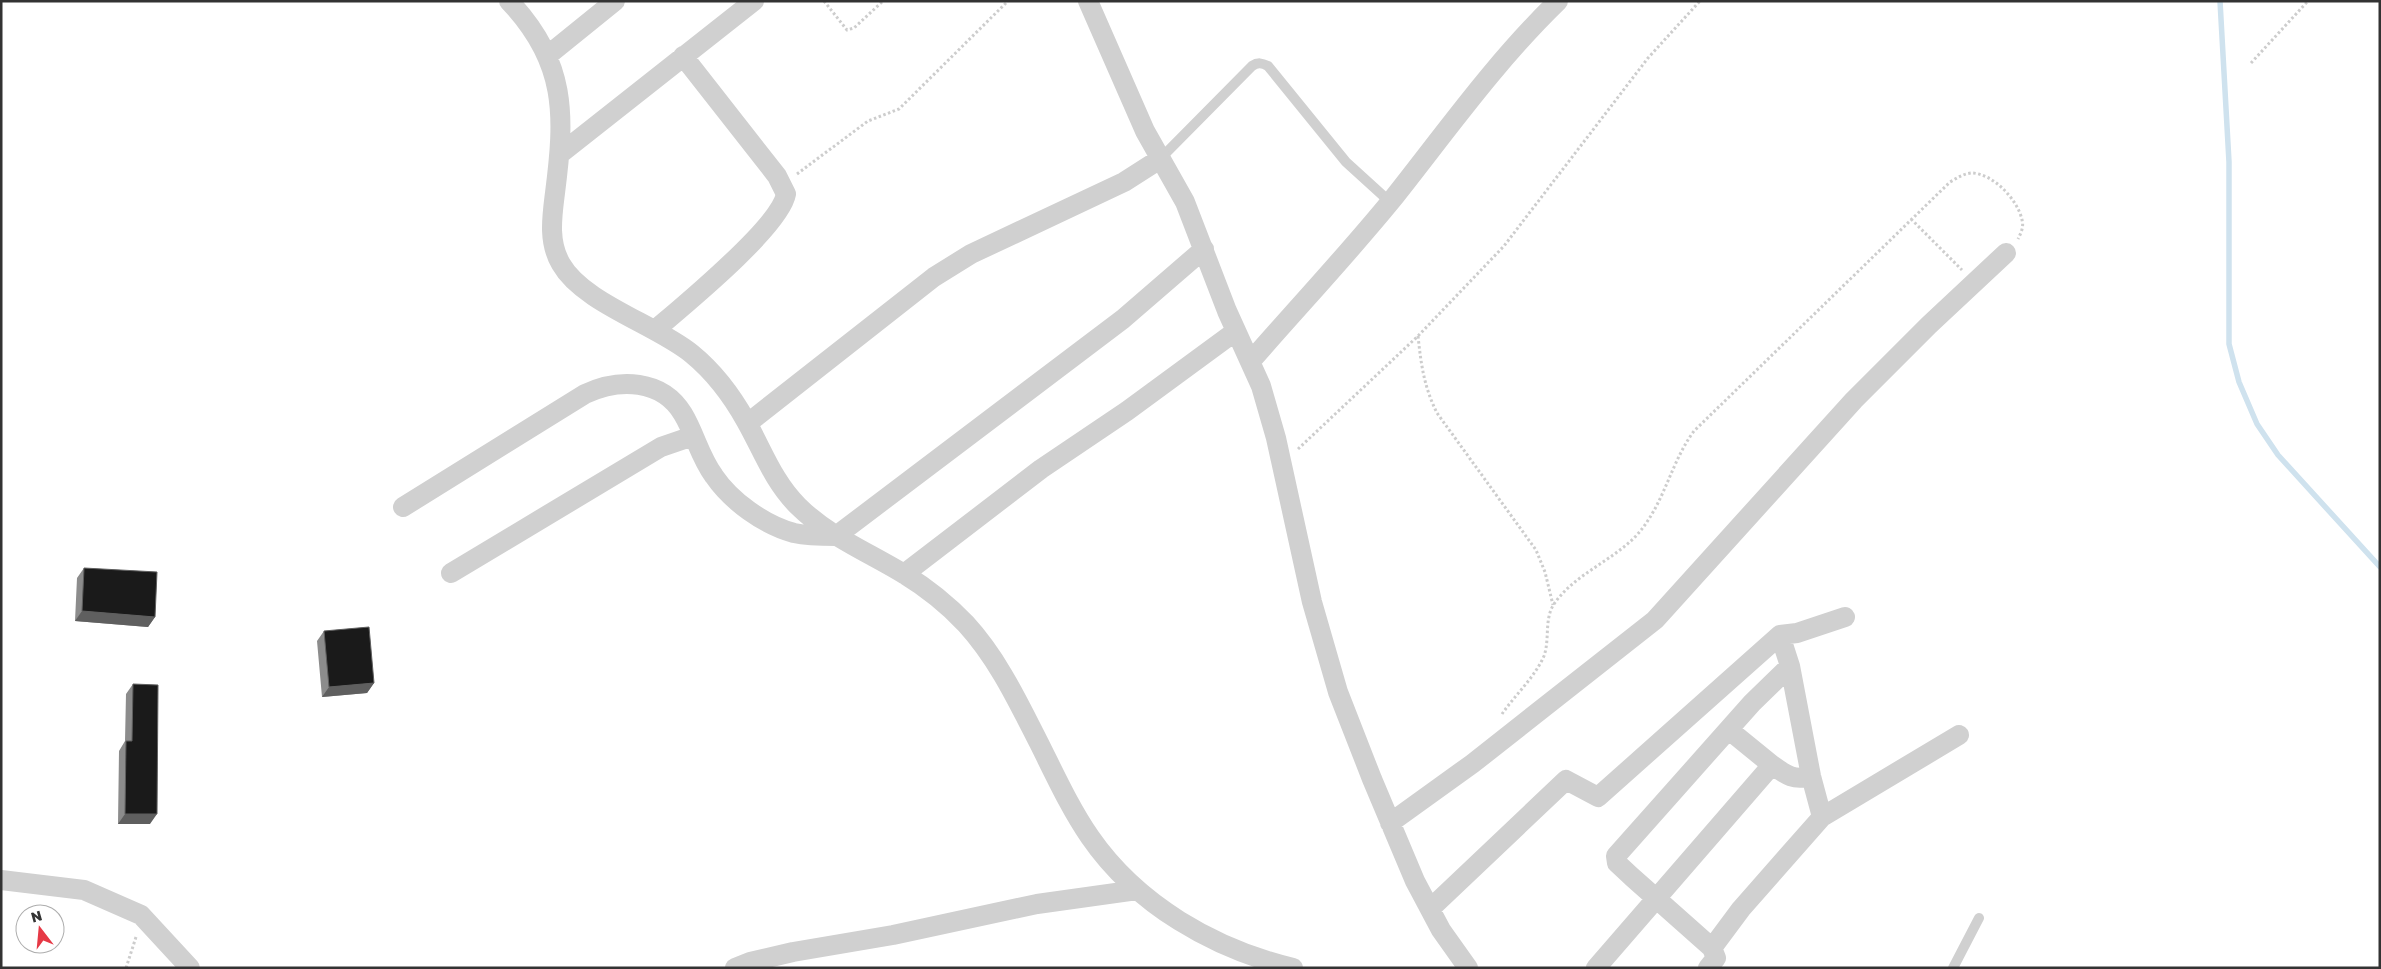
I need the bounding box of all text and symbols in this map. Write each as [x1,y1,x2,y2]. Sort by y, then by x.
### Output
north arrow [15,904,65,954]
text: N [29,906,44,926]

